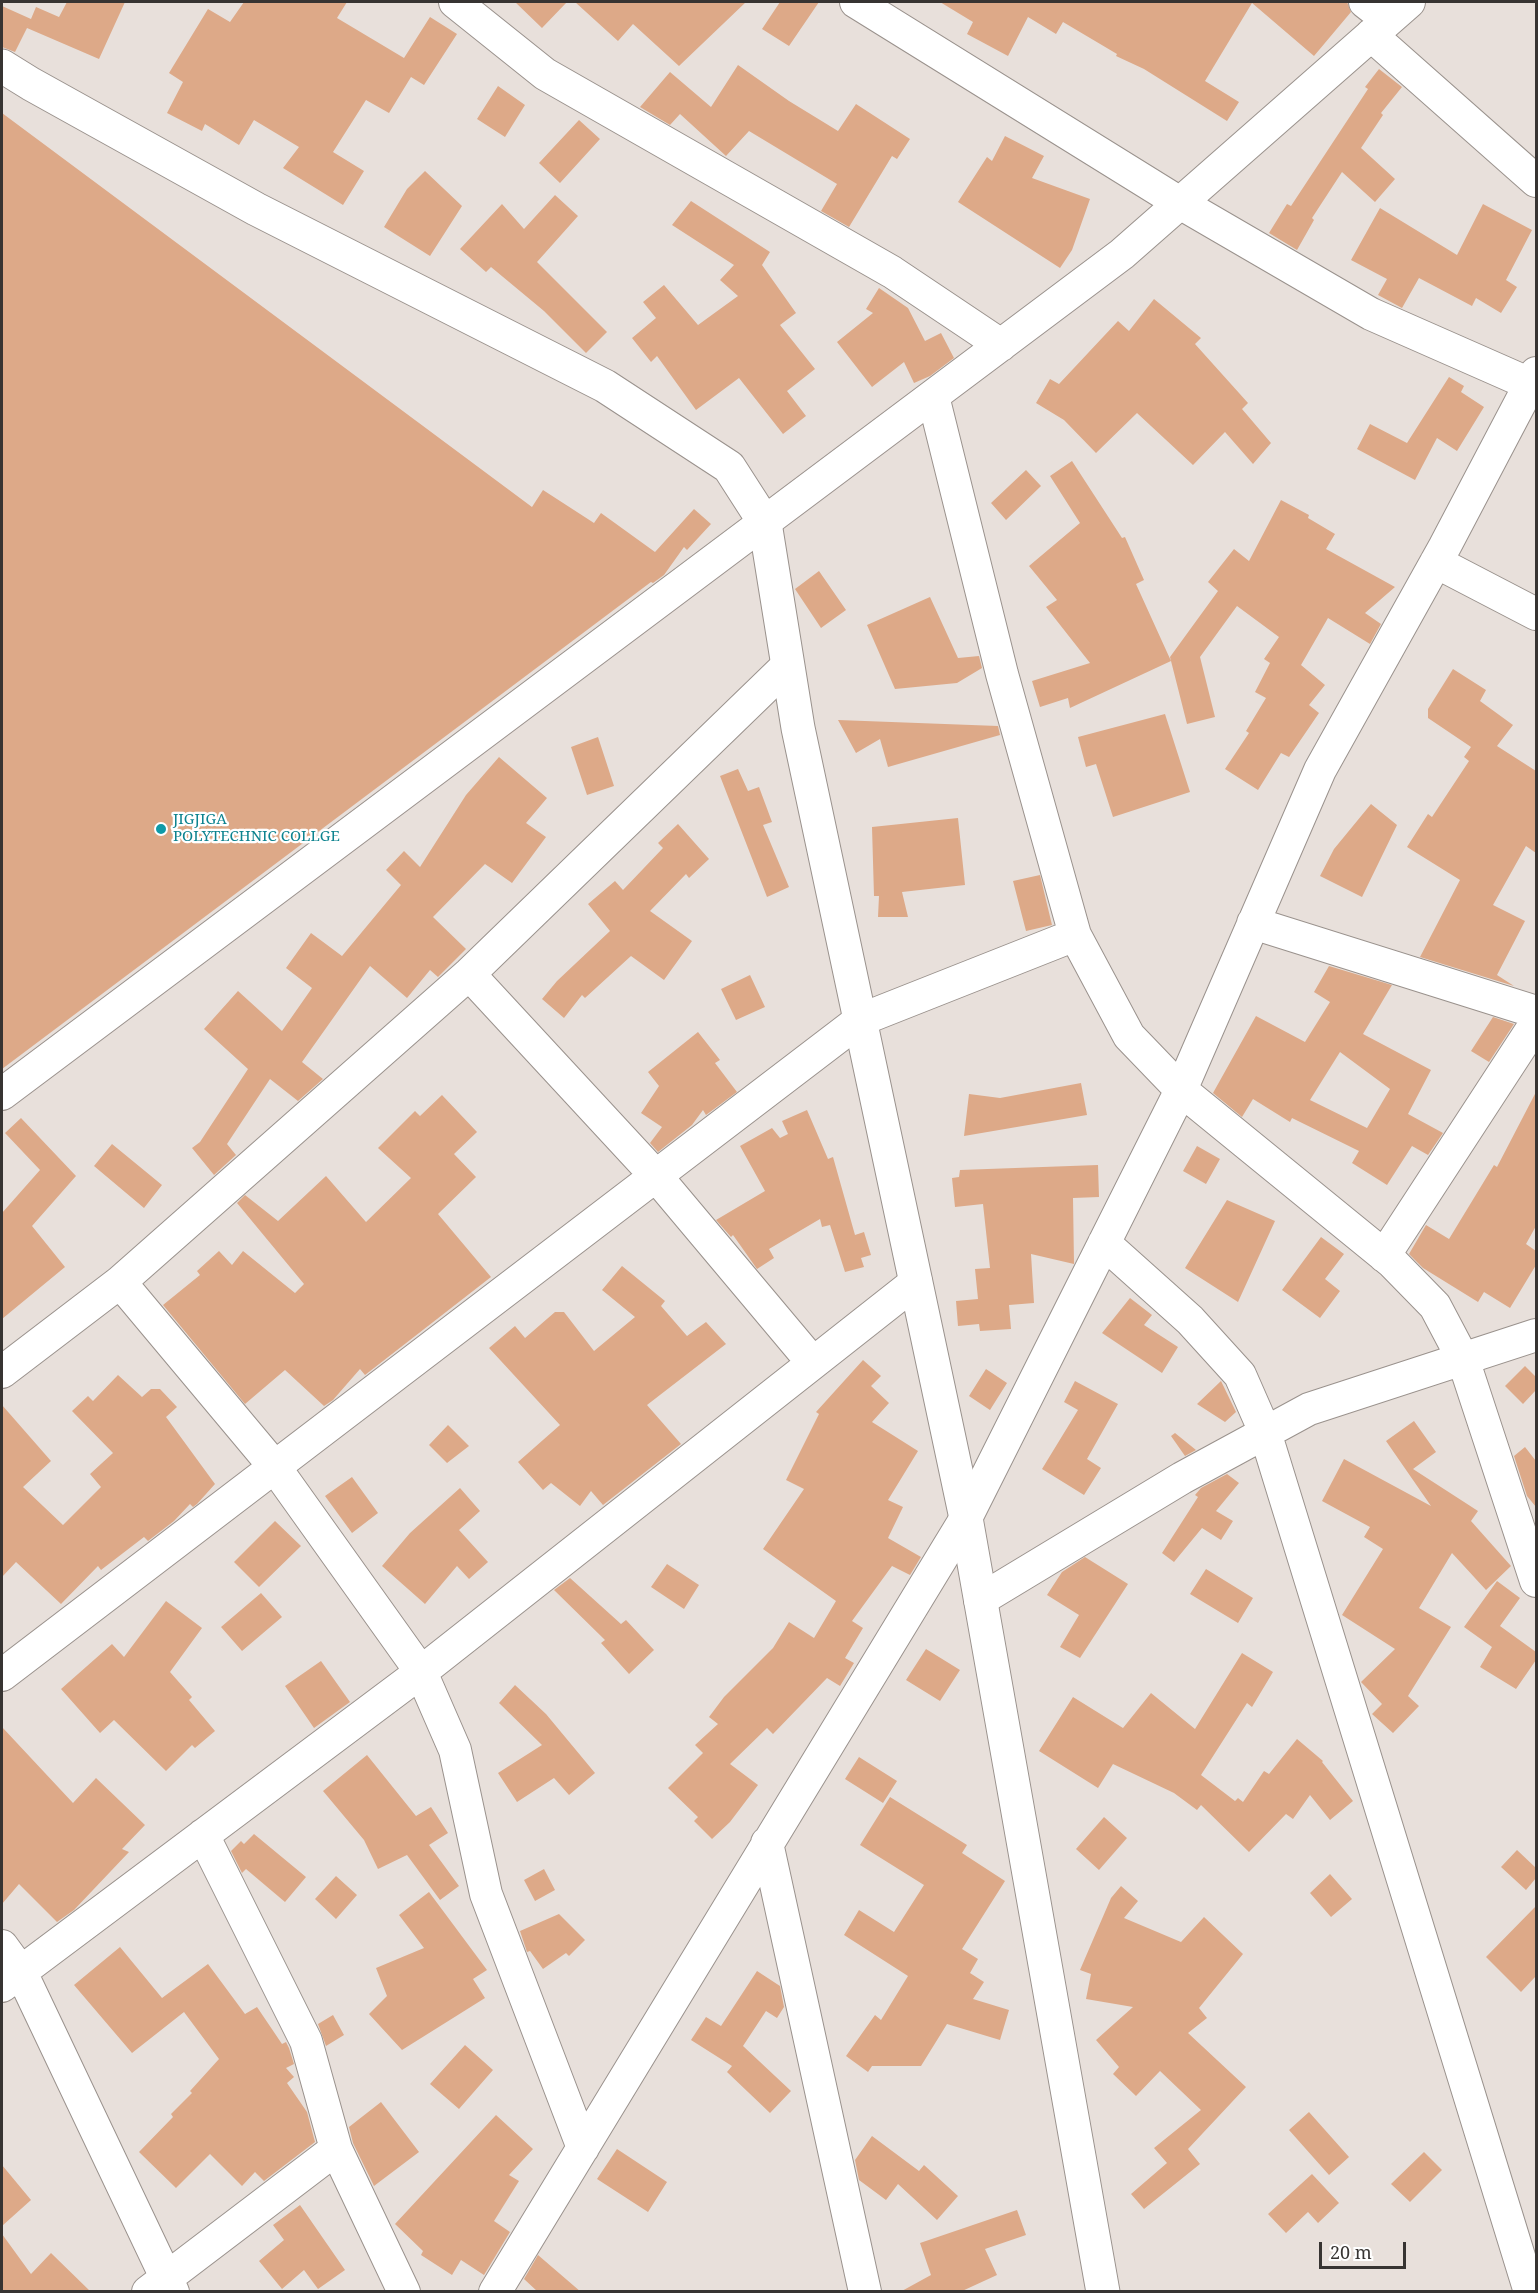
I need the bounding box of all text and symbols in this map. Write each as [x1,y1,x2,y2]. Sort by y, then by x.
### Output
place label: JIGJIGA POLYTECHNIC COLLGE [173,811,340,846]
marker: JIGJIGA POLYTECHNIC COLLGE [154,822,168,836]
scale bar [1322,2230,1409,2268]
text: 20 m [1330,2240,1372,2264]

